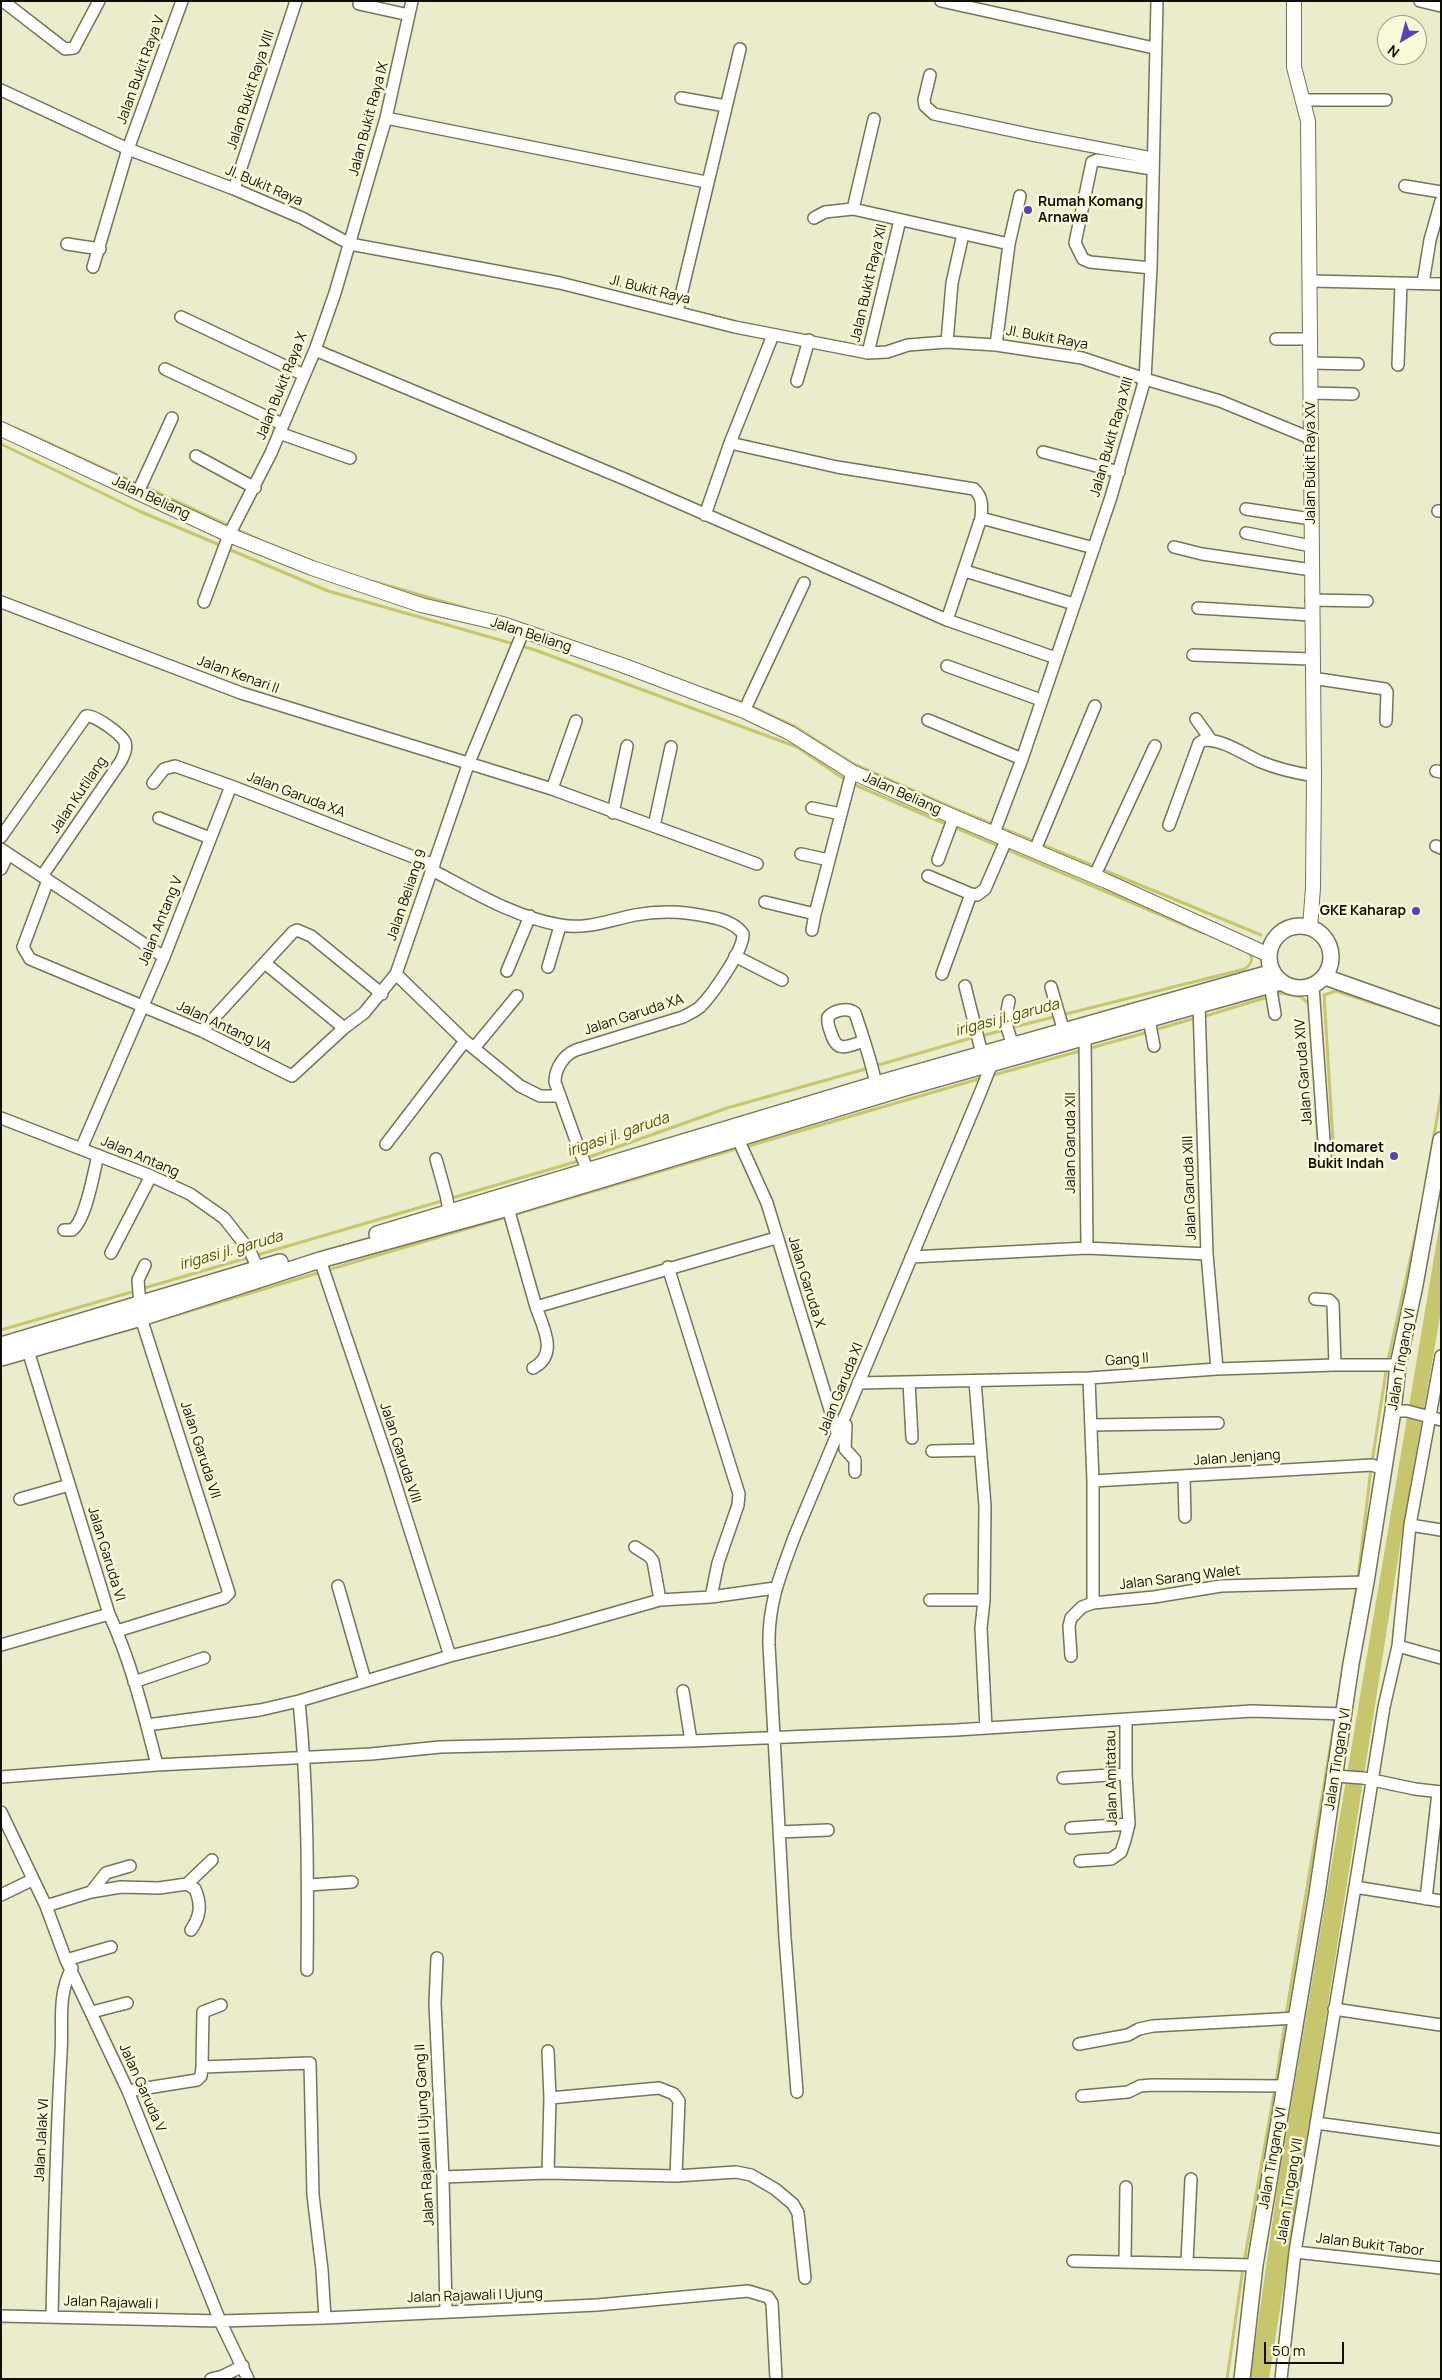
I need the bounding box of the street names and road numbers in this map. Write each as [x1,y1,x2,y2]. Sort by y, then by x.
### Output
street label: Jalan Bukit Raya V [114,13,168,127]
street label: Jalan Bukit Raya VIII [224,28,278,152]
street label: Jalan Bukit Raya IX [346,60,392,178]
street label: Jl. Bukit Raya [223,162,305,210]
street label: Jalan Bukit Raya XII [847,222,891,344]
street label: Jl. Bukit Raya [608,272,692,308]
street label: Jl. Bukit Raya [1005,323,1089,353]
street label: Jalan Bukit Raya X [253,330,311,442]
street label: Jalan Bukit Raya XIII [1087,375,1137,499]
street label: Jalan Bukit Raya XV [1303,402,1319,524]
street label: Jalan Beliang [109,473,193,523]
street label: Jalan Beliang [488,614,574,656]
street label: Jalan Kenari II [195,652,281,698]
street label: Jalan Kutilang [47,753,111,837]
street label: Jalan Garuda XA [245,769,347,821]
street label: Jalan Beliang [860,769,944,819]
street label: Jalan Beliang 9 [383,847,431,943]
street label: Jalan Antang V [135,874,187,968]
street label: Jalan Garuda XA [582,991,686,1039]
street label: Jalan Antang VA [174,998,274,1056]
street label: Jalan Garuda XIV [1292,1018,1316,1126]
street label: Jalan Garuda XII [1063,1092,1079,1194]
street label: Jalan Antang [98,1133,182,1181]
street label: Jalan Garuda XIII [1180,1135,1200,1241]
street label: Jalan Garuda X [784,1234,828,1330]
street label: Jalan Tingang VI [1385,1307,1419,1411]
street label: Jalan Garuda XI [815,1340,867,1438]
street label: Gang II [1105,1350,1149,1370]
street label: Jalan Garuda VII [176,1399,224,1501]
street label: Jalan Garuda VIII [376,1401,424,1505]
street label: Jalan Jenjang [1193,1447,1281,1469]
street label: Jalan Garuda VI [84,1505,128,1603]
street label: Jalan Sarang Walet [1118,1562,1242,1594]
street label: Jalan Tingang VI [1322,1707,1354,1811]
street label: Jalan Amitatau [1103,1730,1121,1826]
street label: Jalan Garuda V [115,2041,169,2135]
street label: Jalan Rajawali I Ujung Gang II [412,2044,438,2226]
street label: Jalan Jalak VI [31,2098,53,2182]
street label: Jalan Tingang VI [1256,2106,1290,2210]
street label: Jalan Tingang VII [1273,2137,1307,2245]
street label: Jalan Bukit Tabor [1315,2230,1425,2260]
street label: Jalan Rajawali I Ujung [407,2285,543,2307]
street label: Jalan Rajawali I [63,2293,159,2313]

